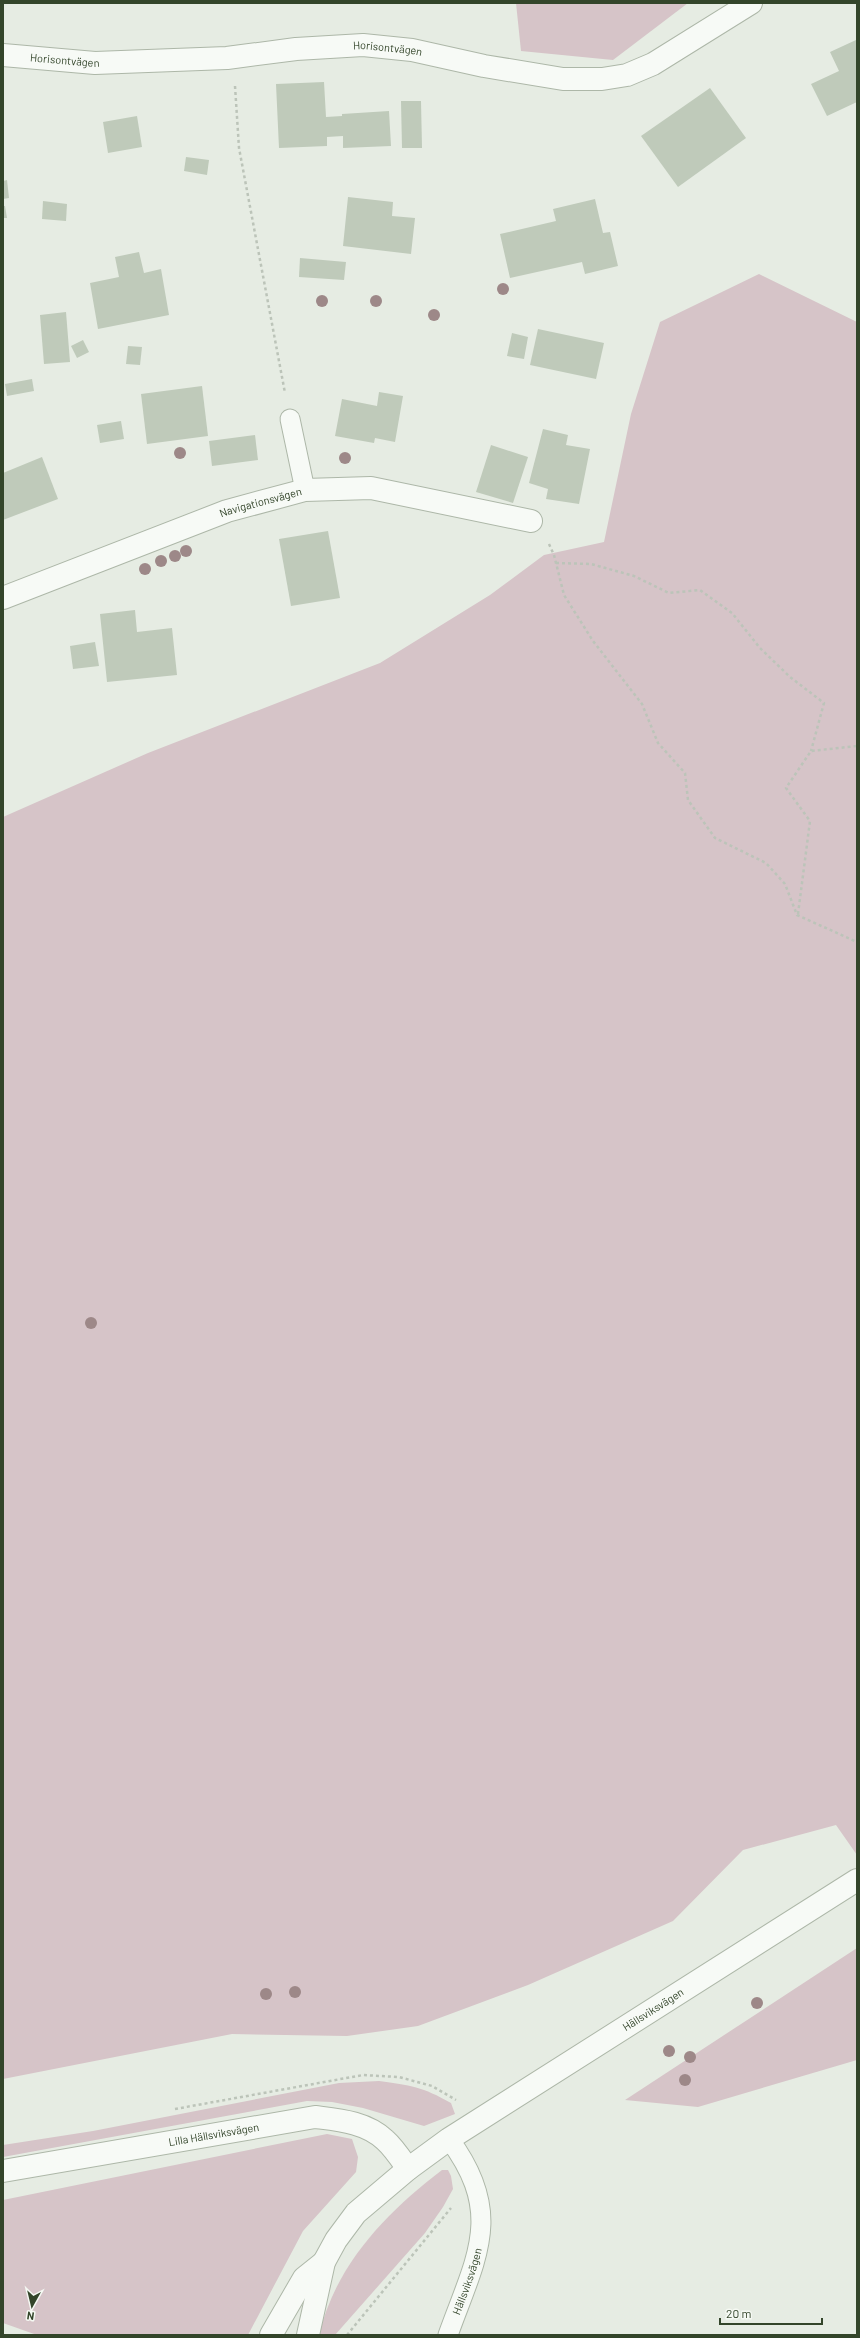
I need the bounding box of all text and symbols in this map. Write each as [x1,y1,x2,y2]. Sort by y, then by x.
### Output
street label: Horisontvägen [353,38,424,58]
street label: Horisontvägen [30,50,100,69]
street label: Navigationsvägen [217,484,303,519]
street label: Hällsviksvägen [620,1985,686,2033]
street label: Lilla Hällsviksvägen [167,2120,260,2148]
street label: Hällsviksvägen [449,2247,484,2316]
north arrow [12,2286,52,2326]
scale bar [720,2300,822,2326]
text: 20 m [726,2306,752,2320]
text: N [26,2309,35,2323]

